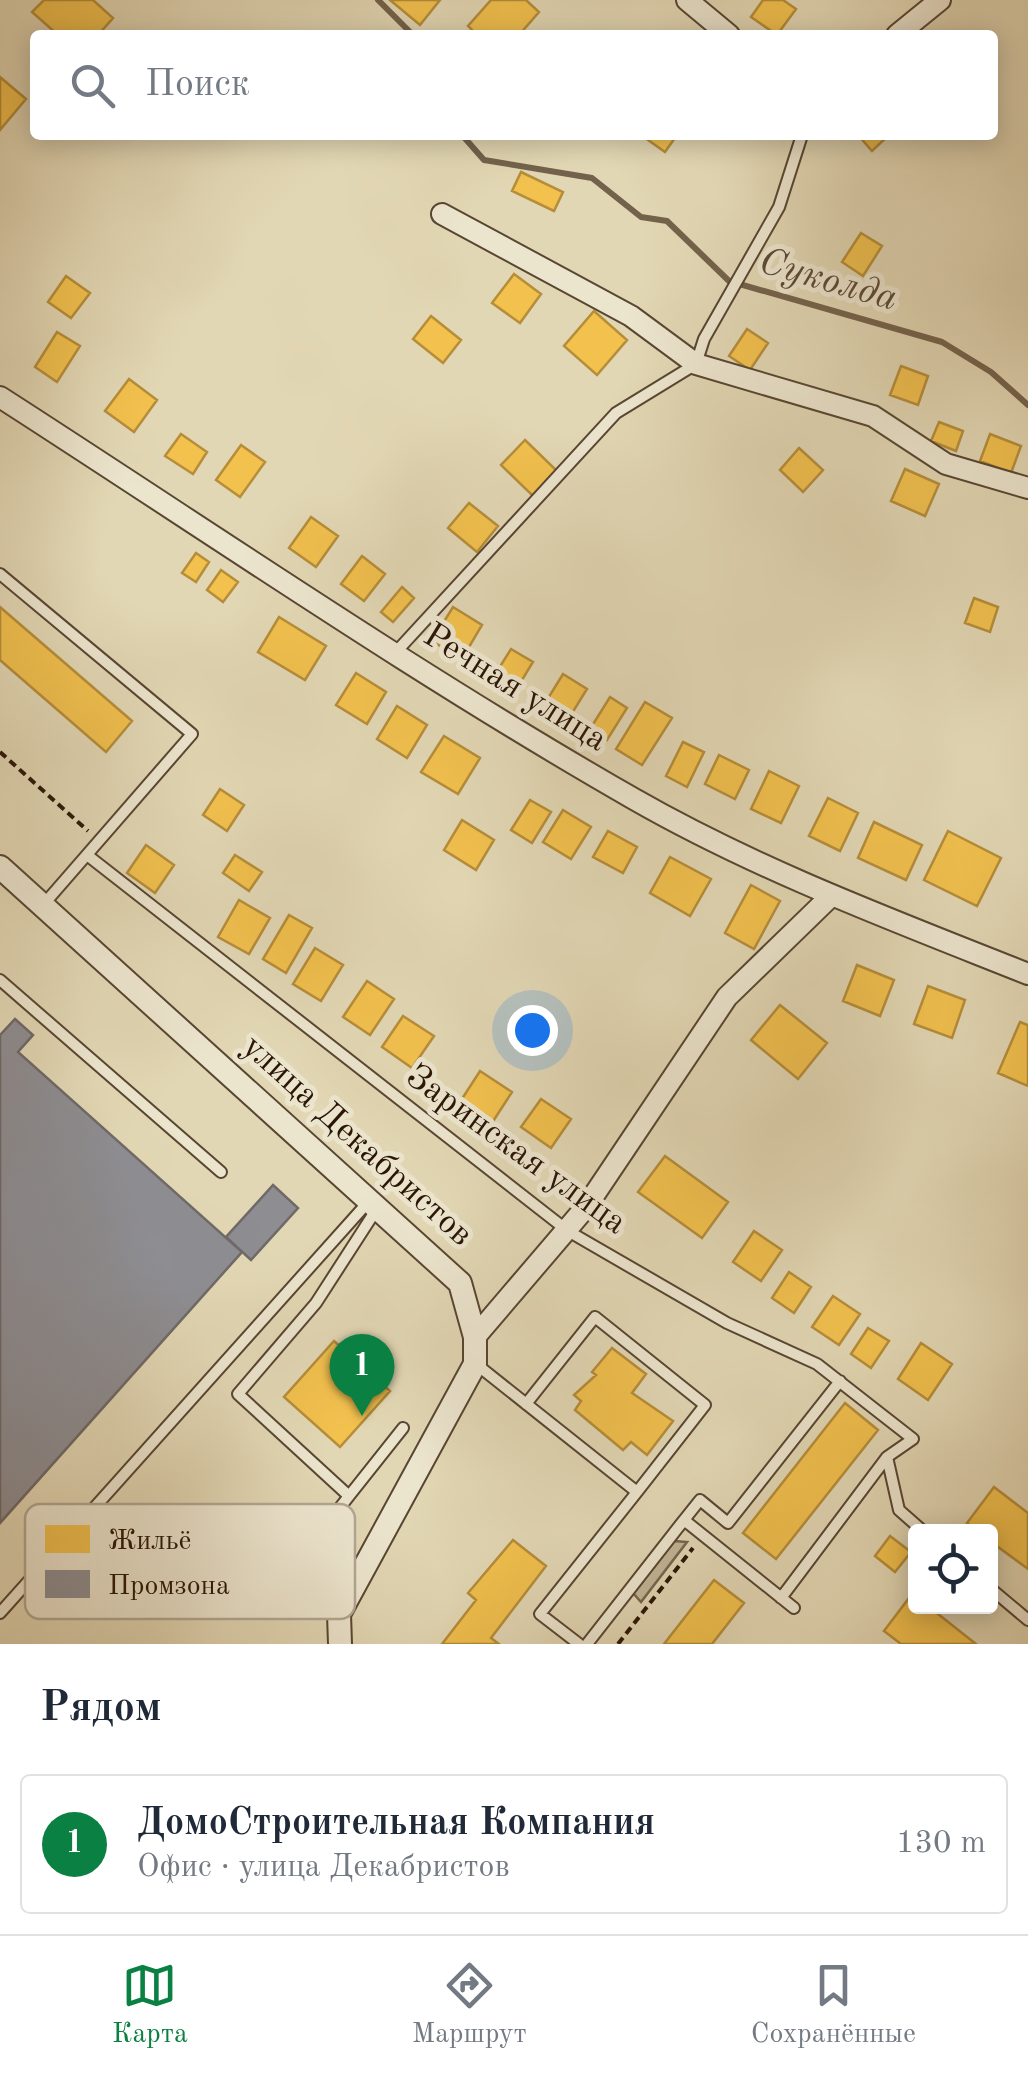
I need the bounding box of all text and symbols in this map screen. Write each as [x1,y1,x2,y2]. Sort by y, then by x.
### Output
search box [30,30,998,140]
icon: search [65,58,120,113]
text: Поиск [145,66,250,104]
water label: Суколда [754,243,902,319]
street label: Речная улица [417,618,613,758]
your location [507,1005,558,1056]
street label: улица Декабристов [235,1029,479,1253]
street label: Заринская улица [399,1059,633,1241]
pin: 1 [330,1334,394,1416]
legend [25,1504,355,1619]
map controls [908,1524,998,1614]
button: locate [908,1524,998,1614]
text: Жильё [108,1528,191,1556]
text: Промзона [108,1573,230,1601]
text: Рядом [40,1688,162,1730]
text: ДомоСтроительная Компания [137,1805,655,1843]
text: 1 [65,1828,84,1860]
text: 130 m [896,1828,986,1860]
text: Офис · улица Декабристов [137,1852,510,1884]
tab: Карта [112,1958,188,2053]
tab: Маршрут [412,1958,527,2053]
tab: Сохранённые [751,1958,916,2053]

